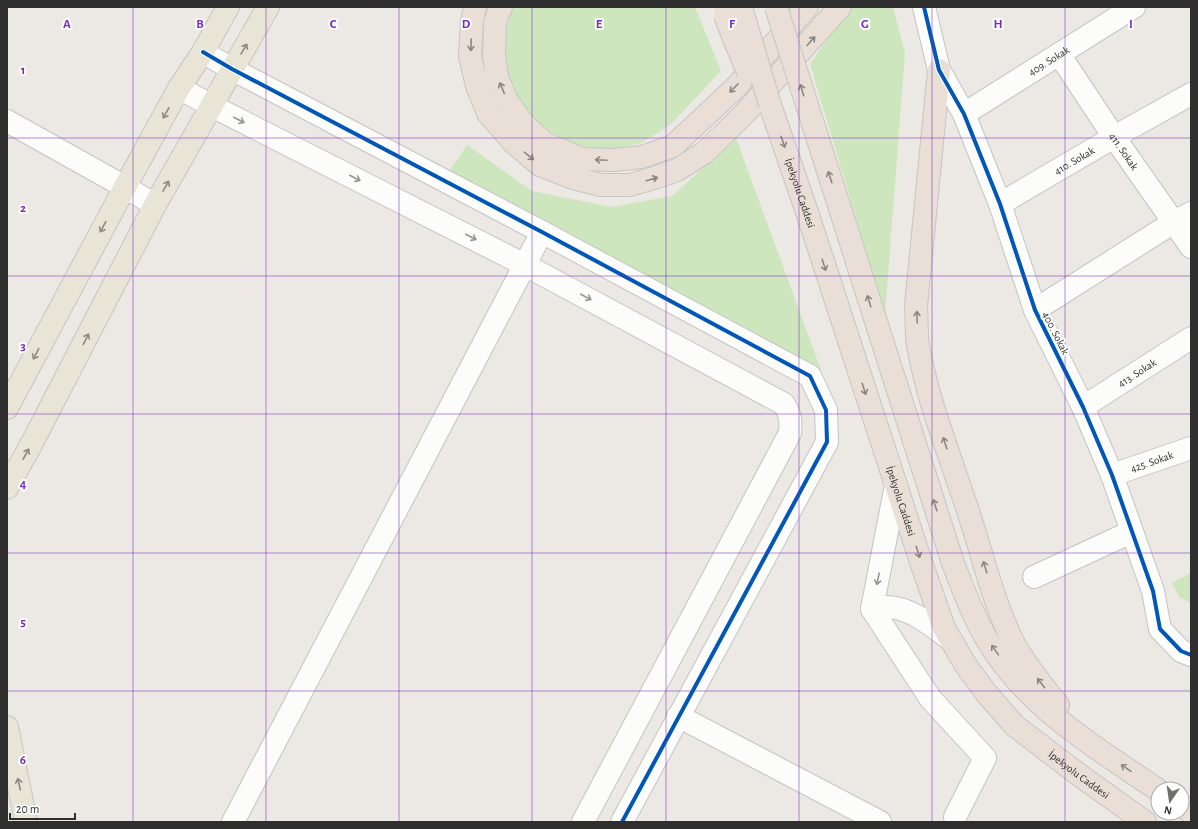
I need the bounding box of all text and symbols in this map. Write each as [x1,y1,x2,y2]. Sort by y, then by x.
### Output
text: A [63,18,71,31]
text: B [196,18,204,31]
text: C [330,18,337,31]
text: D [462,18,471,31]
text: E [596,18,603,31]
text: F [729,18,736,31]
text: G [861,18,869,31]
text: H [993,18,1003,31]
text: I [1129,18,1133,31]
one-way arrow [806,36,815,46]
one-way arrow [467,38,475,51]
one-way arrow [240,43,248,55]
street label: 409. Sokak [1027,44,1071,78]
text: 1 [21,64,25,77]
one-way arrow [498,83,505,95]
one-way arrow [729,83,739,93]
one-way arrow [798,83,805,96]
one-way arrow [161,107,169,119]
one-way arrow [232,117,244,124]
street label: 411. Sokak [1107,131,1140,172]
one-way arrow [779,135,787,147]
street label: 410. Sokak [1052,145,1096,177]
one-way arrow [524,151,534,160]
one-way arrow [595,156,608,163]
street label: İpekyolu Caddesi [783,157,817,229]
one-way arrow [825,172,833,184]
one-way arrow [645,174,658,182]
one-way arrow [348,175,360,183]
one-way arrow [163,181,171,193]
text: 2 [20,202,26,215]
one-way arrow [99,221,107,233]
one-way arrow [464,234,476,241]
one-way arrow [821,259,828,272]
one-way arrow [580,294,592,302]
one-way arrow [865,295,872,308]
street label: 400. Sokak [1040,310,1071,356]
one-way arrow [913,311,920,324]
one-way arrow [83,333,90,345]
text: 3 [20,340,26,353]
one-way arrow [31,348,39,360]
street label: 413. Sokak [1116,357,1158,389]
one-way arrow [861,382,868,395]
one-way arrow [941,438,949,450]
one-way arrow [23,448,31,460]
street label: 425. Sokak [1129,449,1175,474]
street label: İpekyolu Caddesi [884,465,917,537]
text: 4 [20,478,27,491]
one-way arrow [931,499,938,512]
one-way arrow [914,546,922,558]
one-way arrow [981,561,988,574]
one-way arrow [873,572,881,585]
text: 5 [20,616,26,629]
one-way arrow [991,645,999,656]
one-way arrow [1037,678,1045,689]
street label: İpekyolu Caddesi [1046,749,1111,801]
text: 6 [20,754,26,767]
one-way arrow [1121,764,1132,772]
one-way arrow [14,778,22,791]
north arrow [1150,781,1190,821]
scale bar [10,795,75,821]
text: 20 m [16,803,39,815]
text: N [1163,804,1173,816]

